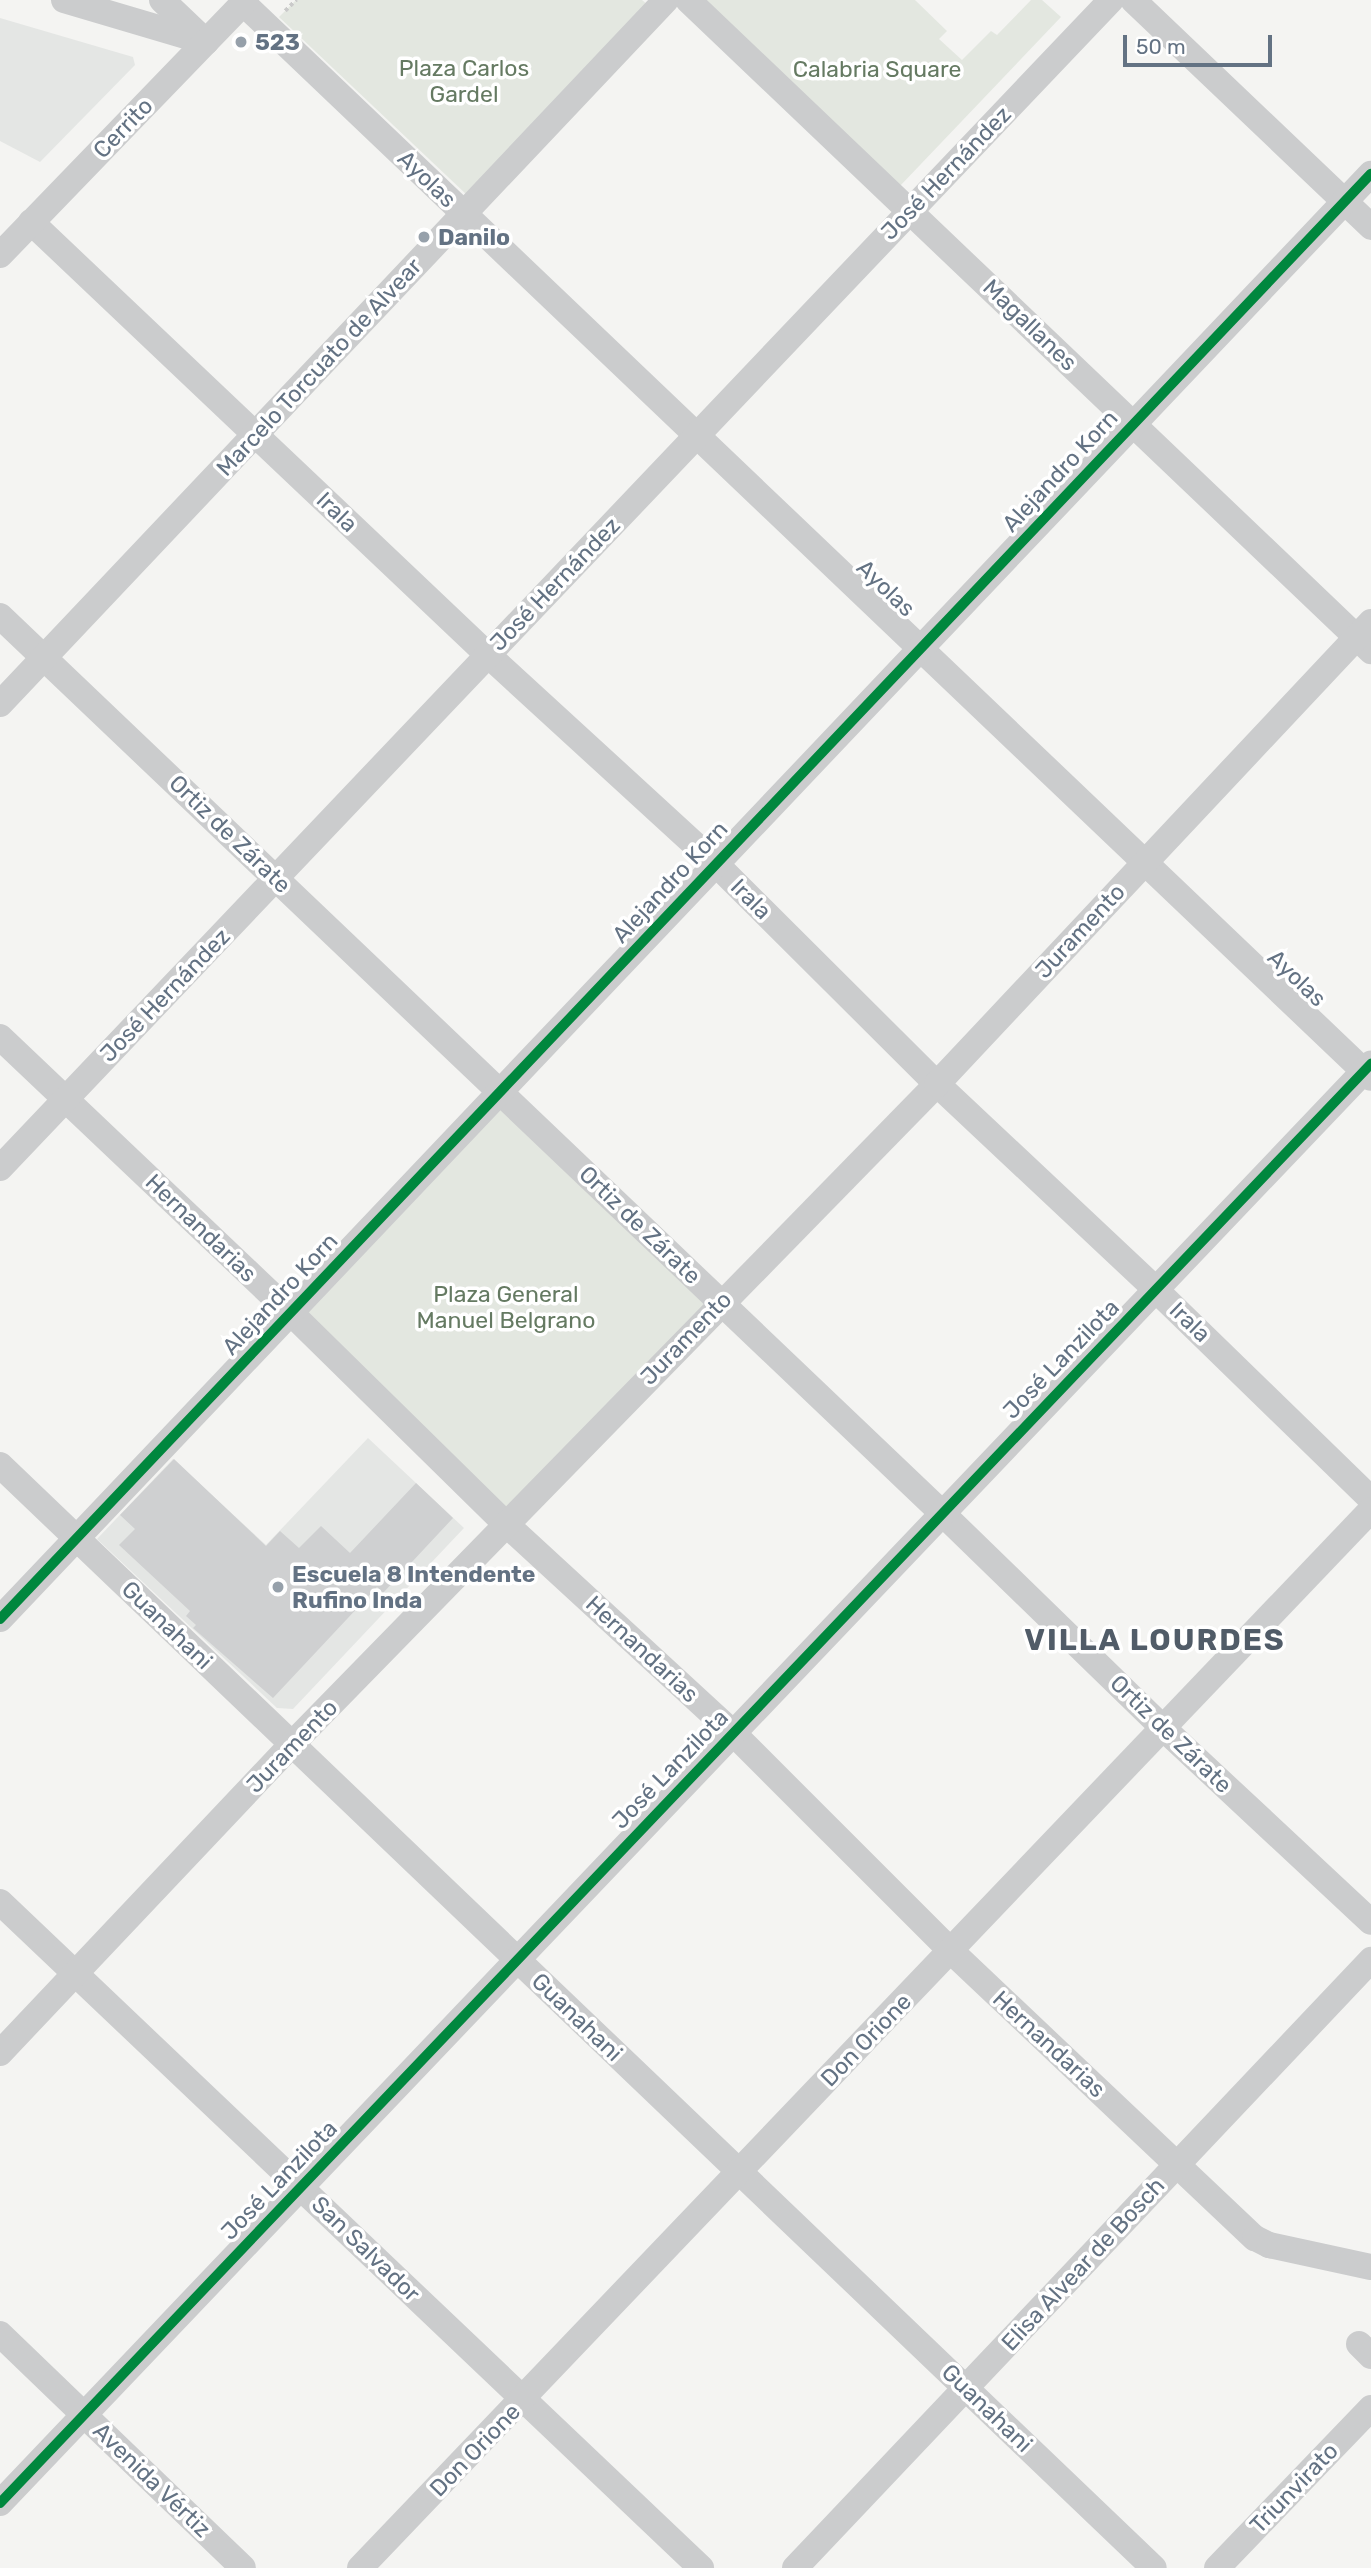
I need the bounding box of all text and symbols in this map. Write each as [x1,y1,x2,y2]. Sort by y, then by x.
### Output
scale bar [1126,21,1275,65]
place label: 523 [255,28,300,56]
marker: 523 [233,34,249,50]
text: 50 m [1136,34,1186,59]
park label: Plaza Carlos Gardel [399,54,529,108]
park label: Calabria Square [793,55,961,83]
street label: Cerrito [88,92,158,164]
street label: José Hernández [875,101,1017,245]
street label: Ayolas [392,145,462,213]
place label: Danilo [438,223,510,251]
marker: Danilo [416,229,432,245]
street label: Marcelo Torcuato de Alvear [210,252,428,482]
street label: Magallanes [977,273,1083,377]
street label: Alejandro Korn [997,404,1123,538]
street label: Irala [311,486,363,538]
street label: José Hernández [484,512,626,656]
street label: Ayolas [851,554,921,622]
street label: Ortiz de Zárate [164,769,296,899]
street label: Alejandro Korn [607,815,733,949]
street label: Irala [725,873,777,925]
street label: Juramento [1029,878,1131,984]
street label: José Hernández [94,923,236,1067]
street label: Ayolas [1262,944,1332,1012]
street label: Ortiz de Zárate [574,1160,706,1290]
street label: Hernandarias [140,1168,262,1288]
street label: Alejandro Korn [217,1227,343,1361]
park label: Plaza General Manuel Belgrano [417,1280,595,1334]
street label: Juramento [635,1286,737,1390]
street label: José Lanzilota [997,1294,1125,1424]
street label: Irala [1164,1296,1216,1348]
place label: Escuela 8 Intendente Rufino Inda [292,1560,535,1614]
street label: Guanahani [116,1575,218,1675]
marker: Escuela 8 Intendente Rufino Inda [270,1579,286,1595]
street label: Hernandarias [580,1590,704,1708]
district label: VILLA LOURDES [1026,1622,1284,1658]
street label: Ortiz de Zárate [1105,1669,1237,1799]
street label: Juramento [241,1694,343,1798]
street label: José Lanzilota [606,1704,734,1834]
street label: Guanahani [526,1967,628,2067]
street label: Hernandarias [987,1985,1111,2103]
street label: Don Orione [815,1988,917,2092]
street label: José Lanzilota [215,2115,343,2245]
street label: Elisa Alvear de Bosch [995,2171,1171,2357]
street label: San Salvador [306,2191,426,2307]
street label: Guanahani [936,2358,1038,2458]
street label: Don Orione [424,2398,526,2502]
street label: Avenida Vértiz [87,2417,217,2543]
street label: Triunvirato [1244,2437,1344,2539]

